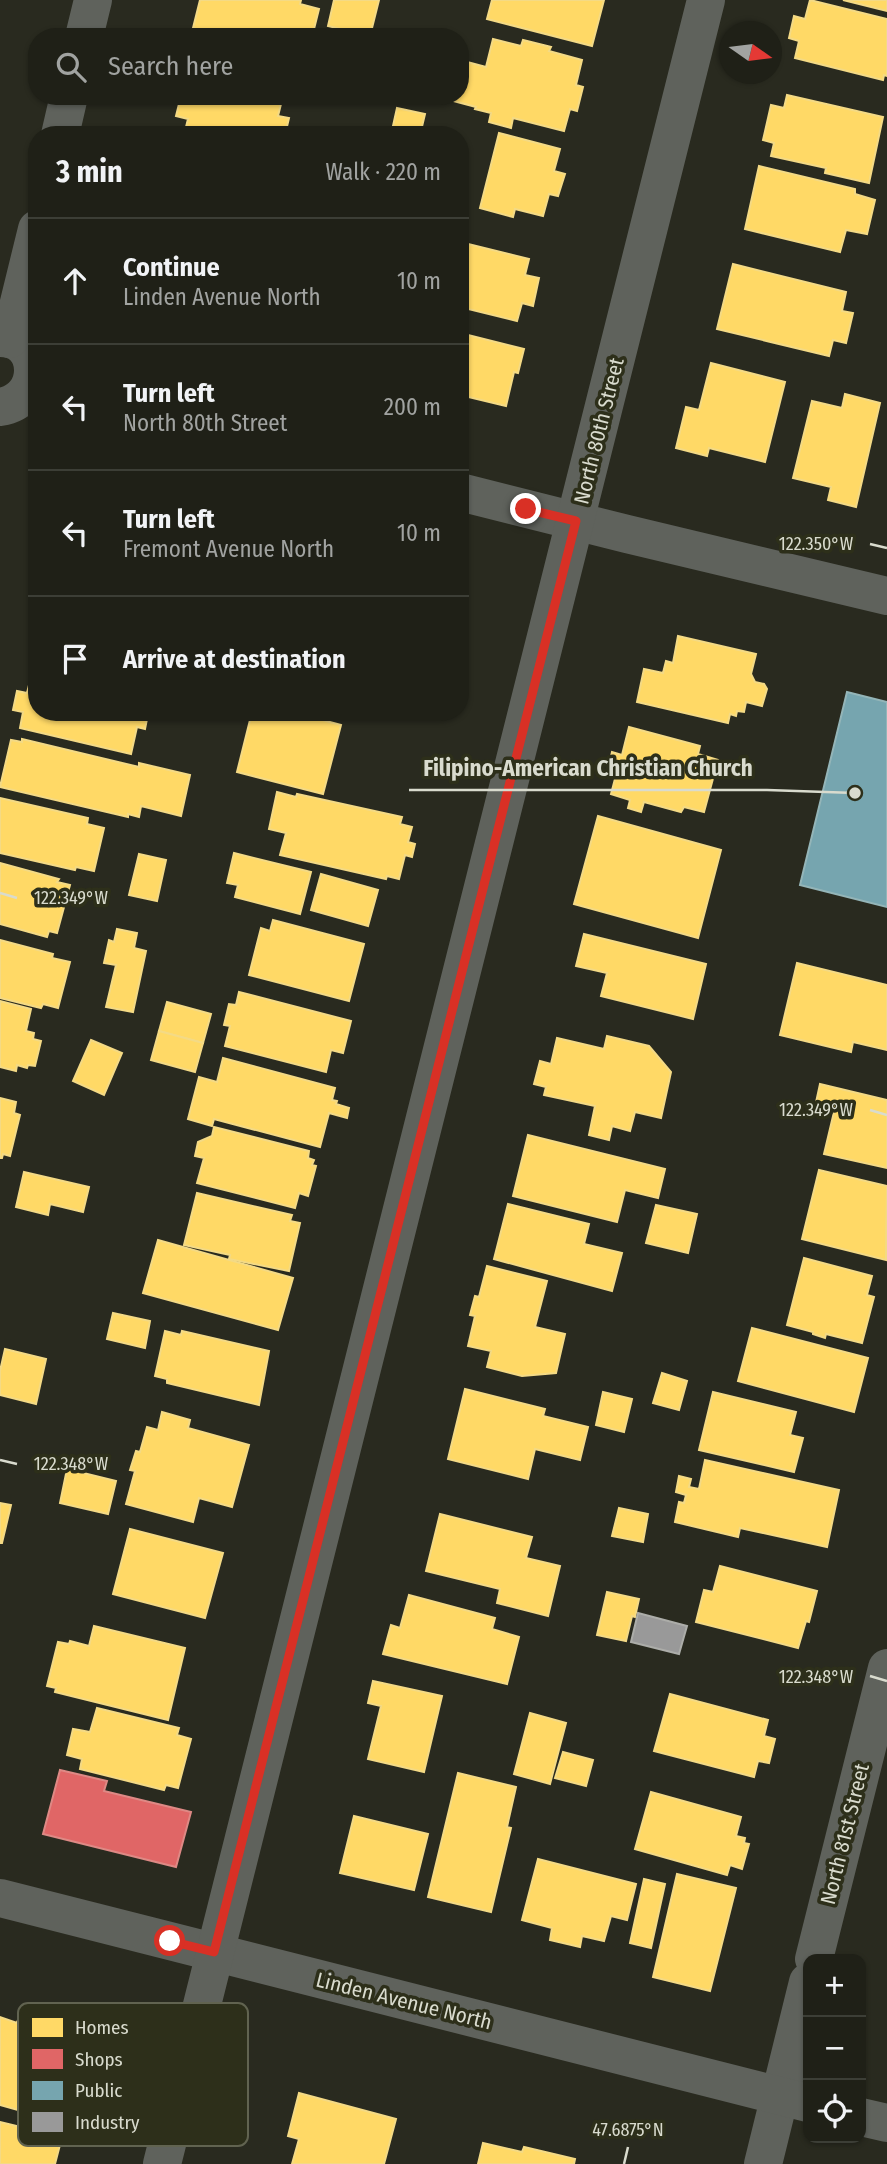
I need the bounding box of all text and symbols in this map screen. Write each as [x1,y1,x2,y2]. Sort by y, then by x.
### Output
north arrow [719,21,782,84]
search box [28,28,469,105]
icon: search [52,48,90,86]
text: Search here [108,51,233,82]
text: 3 min [56,154,123,190]
text: Walk · 220 m [326,158,441,186]
text: Continue [123,252,220,283]
icon: ahead [56,262,94,300]
text: 10 m [397,267,441,295]
text: Linden Avenue North [123,283,321,311]
street label: North 80th Street [568,355,630,507]
text: Turn left [123,378,215,409]
icon: left [56,388,94,426]
text: 200 m [384,393,441,421]
text: North 80th Street [123,409,287,437]
route end [510,493,541,524]
text: Turn left [123,504,215,535]
icon: left [56,514,94,552]
text: 10 m [397,519,441,547]
text: 122.350°W [779,533,854,555]
text: Fremont Avenue North [123,535,334,563]
icon: arrive [56,640,94,678]
text: Arrive at destination [123,644,346,675]
callout: Filipino-American Christian Church [409,746,767,790]
text: Filipino-American Christian Church [423,754,753,782]
text: 122.349°W [34,887,108,909]
text: 122.349°W [779,1099,853,1121]
text: 122.348°W [34,1453,109,1475]
text: 122.348°W [779,1666,854,1688]
street label: North 81st Street [815,1761,875,1907]
route start [154,1925,185,1956]
map controls [803,1954,866,2143]
button: + [803,1954,866,2017]
street label: Linden Avenue North [313,1967,495,2035]
legend [18,2003,248,2146]
text: Homes [75,2016,129,2039]
button: − [803,2017,866,2080]
text: Shops [75,2048,123,2071]
text: Public [75,2079,122,2102]
button: locate [803,2080,866,2143]
text: Industry [75,2111,140,2134]
text: 47.6875°N [592,2119,664,2141]

